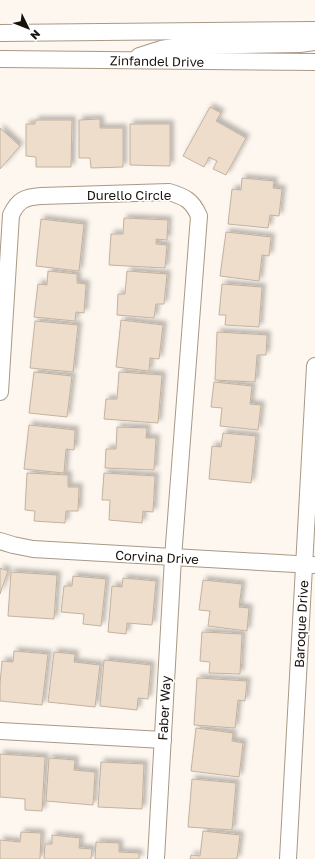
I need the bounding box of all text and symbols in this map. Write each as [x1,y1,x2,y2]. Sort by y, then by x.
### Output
north arrow [8,8,48,48]
text: N [28,28,43,43]
street label: Zinfandel Drive [110,52,204,70]
street label: Durello Circle [87,187,171,203]
street label: Corvina Drive [115,547,199,567]
street label: Baroque Drive [291,580,311,668]
street label: Faber Way [154,674,174,741]

